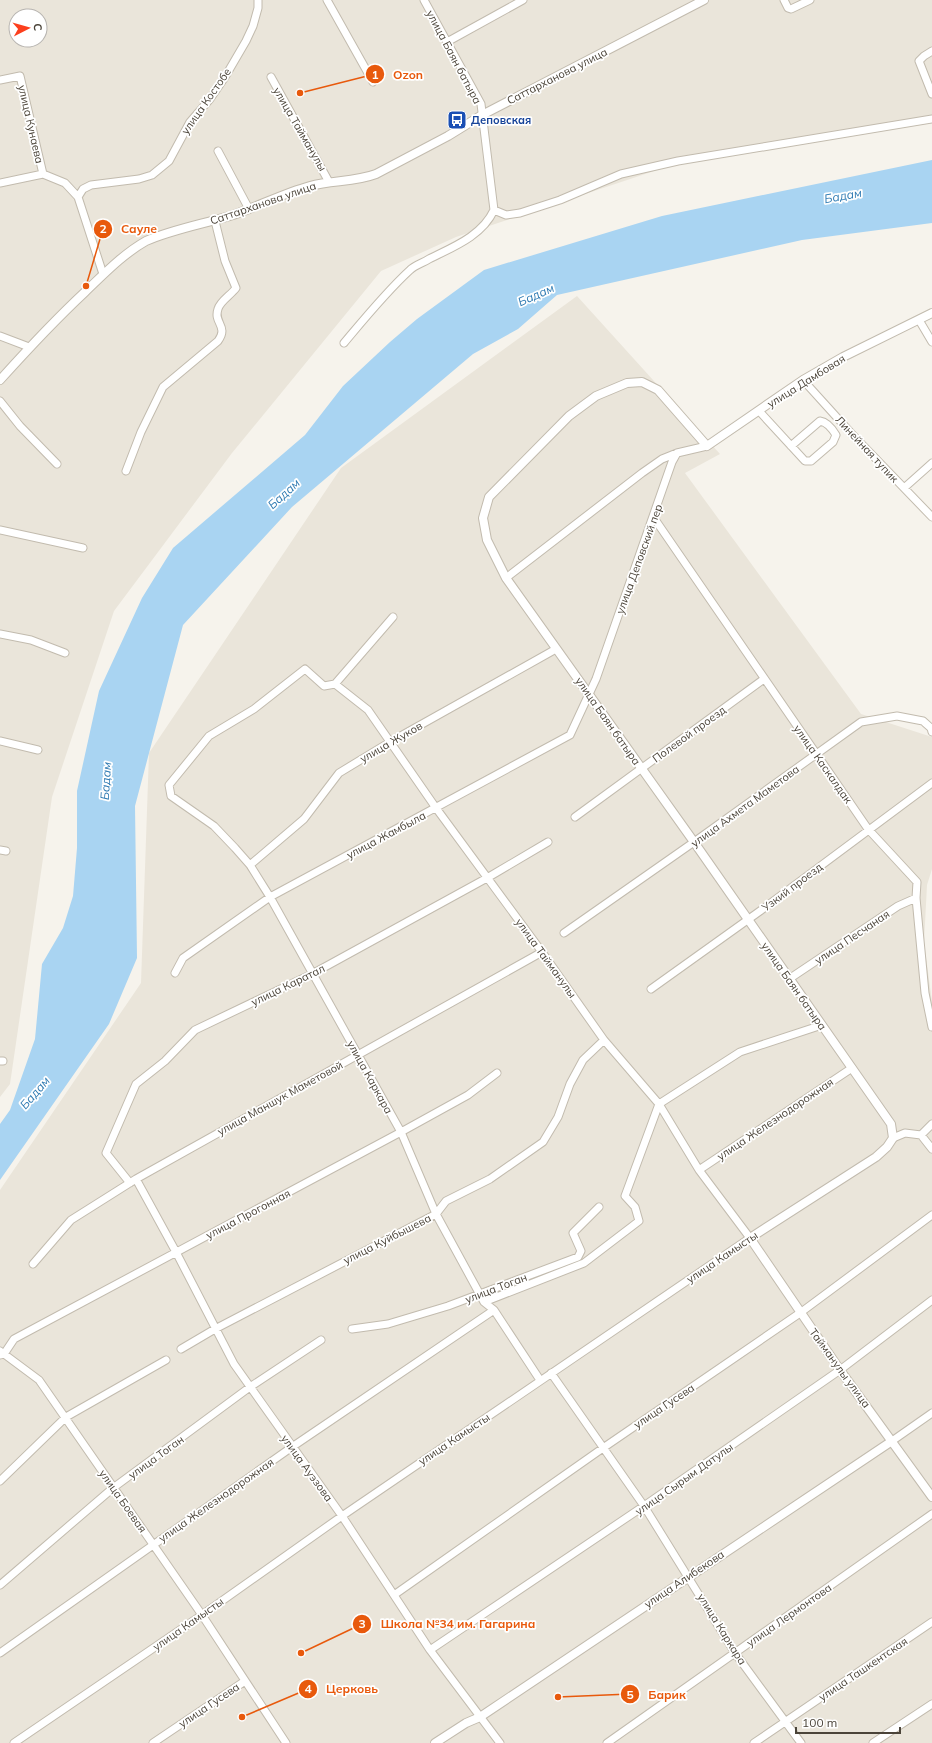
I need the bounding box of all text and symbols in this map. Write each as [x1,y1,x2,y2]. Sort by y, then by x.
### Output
north arrow [8,8,48,48]
street label: улица Баян батыра [423,8,485,106]
text: С [31,22,45,32]
street label: Саттарханова улица [504,45,610,107]
callout: Ozon [365,62,431,86]
street label: улица Костобе [178,65,234,137]
text: 1 [371,67,379,82]
text: Ozon [393,67,423,82]
street label: улица Кунаева [15,83,47,165]
street label: улица Тайманулы [270,84,330,174]
bus stop icon: Деповская [446,109,468,131]
place label: Деповская [471,113,531,127]
street label: Саттарханова улица [208,178,318,228]
water label: Бадам [823,185,863,206]
callout: Сауле [93,217,165,241]
text: 2 [99,221,107,236]
text: Сауле [121,221,157,236]
water label: Бадам [515,280,556,309]
street label: улица Дамбовая [764,351,848,411]
street label: Линейная тупик [832,413,902,485]
water label: Бадам [264,475,303,512]
street label: улица Деповский пер [613,502,665,616]
street label: улица Баян батыра [572,674,644,768]
street label: Полевой проезд [650,702,729,765]
street label: улица Жуков [357,718,425,766]
street label: улица Каскалдак [791,722,855,806]
water label: Бадам [97,761,114,801]
street label: улица Ахмета Маметова [688,762,802,850]
street label: улица Жамбыла [344,808,428,862]
street label: Узкий проезд [758,859,825,915]
street label: улица Песчаная [812,907,892,967]
street label: улица Тайманулы [512,915,580,1001]
street label: улица Баян батыра [758,939,830,1033]
street label: улица Каратал [249,961,327,1009]
street label: улица Каркара [344,1038,396,1116]
street label: улица Маншук Маметовой [215,1058,345,1138]
water label: Бадам [16,1073,53,1112]
street label: улица Железнодорожная [714,1075,836,1163]
street label: улица Прогонная [203,1186,293,1242]
street label: улица Куйбышева [341,1211,433,1267]
street label: улица Камысты [684,1228,760,1286]
street label: улица Тоган [463,1270,529,1306]
street label: Тайманулы улица [806,1325,874,1411]
street label: улица Гусева [631,1381,697,1431]
street label: улица Камысты [416,1410,492,1468]
street label: улица Тоган [125,1432,187,1482]
street label: улица Ауэзова [278,1432,336,1504]
street label: улица Сырым Датулы [632,1440,736,1518]
street label: улица Железнодорожная [156,1455,276,1545]
street label: улица Боевая [96,1467,150,1535]
street label: улица Алибекова [641,1547,727,1611]
street label: улица Лермонтова [744,1580,834,1650]
street label: улица Каркара [694,1591,750,1667]
street label: улица Камысты [150,1594,226,1654]
callout: Школа №34 им. Гагарина [352,1612,543,1636]
text: 3 [358,1616,366,1631]
text: Школа №34 им. Гагарина [381,1616,535,1631]
street label: улица Ташкентская [816,1634,910,1704]
callout: Церковь [298,1677,386,1701]
street label: улица Гусева [176,1680,242,1730]
text: 4 [304,1681,312,1696]
text: Церковь [326,1681,378,1696]
callout: Барик [620,1682,694,1706]
text: 5 [626,1687,634,1702]
text: Барик [648,1687,686,1702]
scale bar [796,1709,900,1735]
text: 100 m [802,1715,837,1730]

